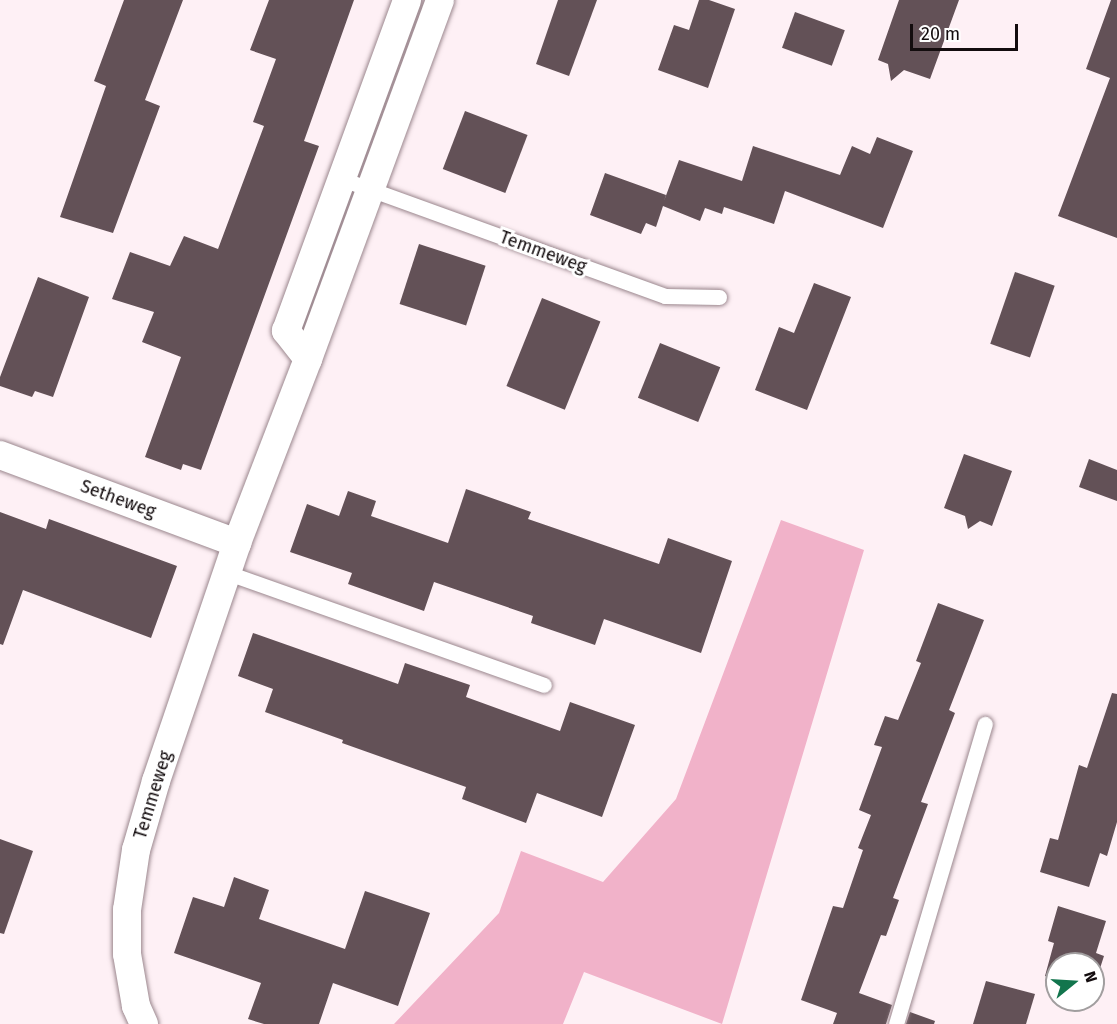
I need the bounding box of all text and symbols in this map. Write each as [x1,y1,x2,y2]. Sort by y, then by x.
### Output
scale bar [913,12,1021,50]
text: 20 m [921,23,960,45]
street label: Temmeweg [497,226,589,278]
street label: Setheweg [77,475,159,523]
street label: Temmeweg [129,748,177,842]
north arrow [1045,952,1105,1012]
text: N [1080,969,1101,985]

